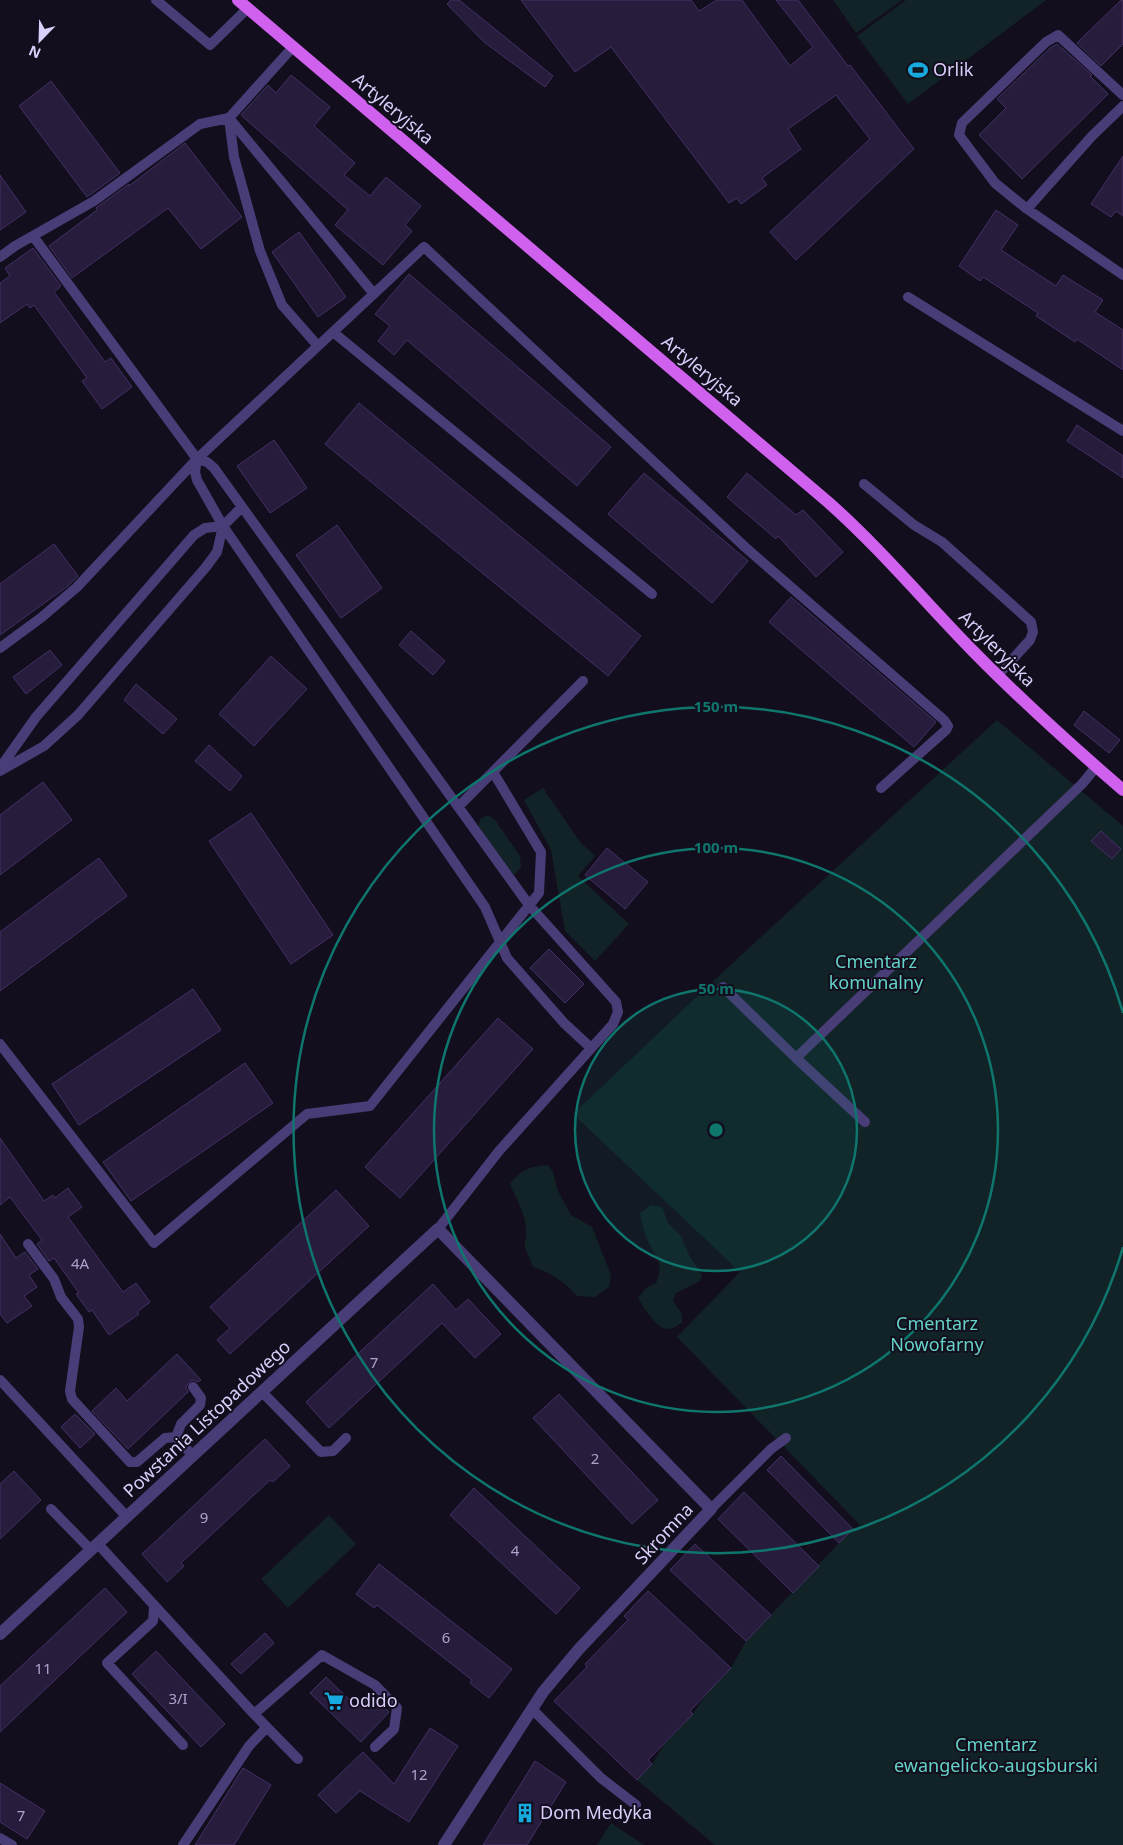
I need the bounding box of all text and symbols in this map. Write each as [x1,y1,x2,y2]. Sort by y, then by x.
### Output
north arrow [15,15,65,65]
text: N [26,41,44,63]
place label: Orlik [933,57,974,81]
sports icon: Orlik [907,59,929,81]
street label: Artyleryjska [348,67,439,149]
street label: Artyleryjska [657,329,748,411]
street label: Artyleryjska [954,605,1041,692]
text: 150 m [694,696,738,716]
text: 100 m [694,837,738,857]
park label: Cmentarz komunalny [829,949,924,994]
text: 50 m [698,978,734,998]
centre of rings [707,1121,725,1139]
house number: 4A [71,1253,89,1273]
park label: Cmentarz Nowofarny [890,1311,984,1356]
street label: Powstania Listopadowego [118,1334,295,1502]
house number: 7 [370,1352,378,1372]
house number: 2 [591,1448,599,1468]
street label: Skromna [629,1498,698,1569]
house number: 9 [200,1507,208,1527]
house number: 4 [511,1540,520,1560]
house number: 6 [442,1627,450,1647]
house number: 11 [34,1658,52,1678]
house number: 3/I [168,1688,188,1708]
place label: odido [349,1688,398,1712]
supermarket icon: odido [323,1690,345,1712]
park label: Cmentarz ewangelicko-augsburski [894,1732,1098,1777]
house number: 12 [410,1764,428,1784]
place label: Dom Medyka [540,1800,652,1824]
building icon: Dom Medyka [514,1802,536,1824]
house number: 7 [17,1805,25,1825]

